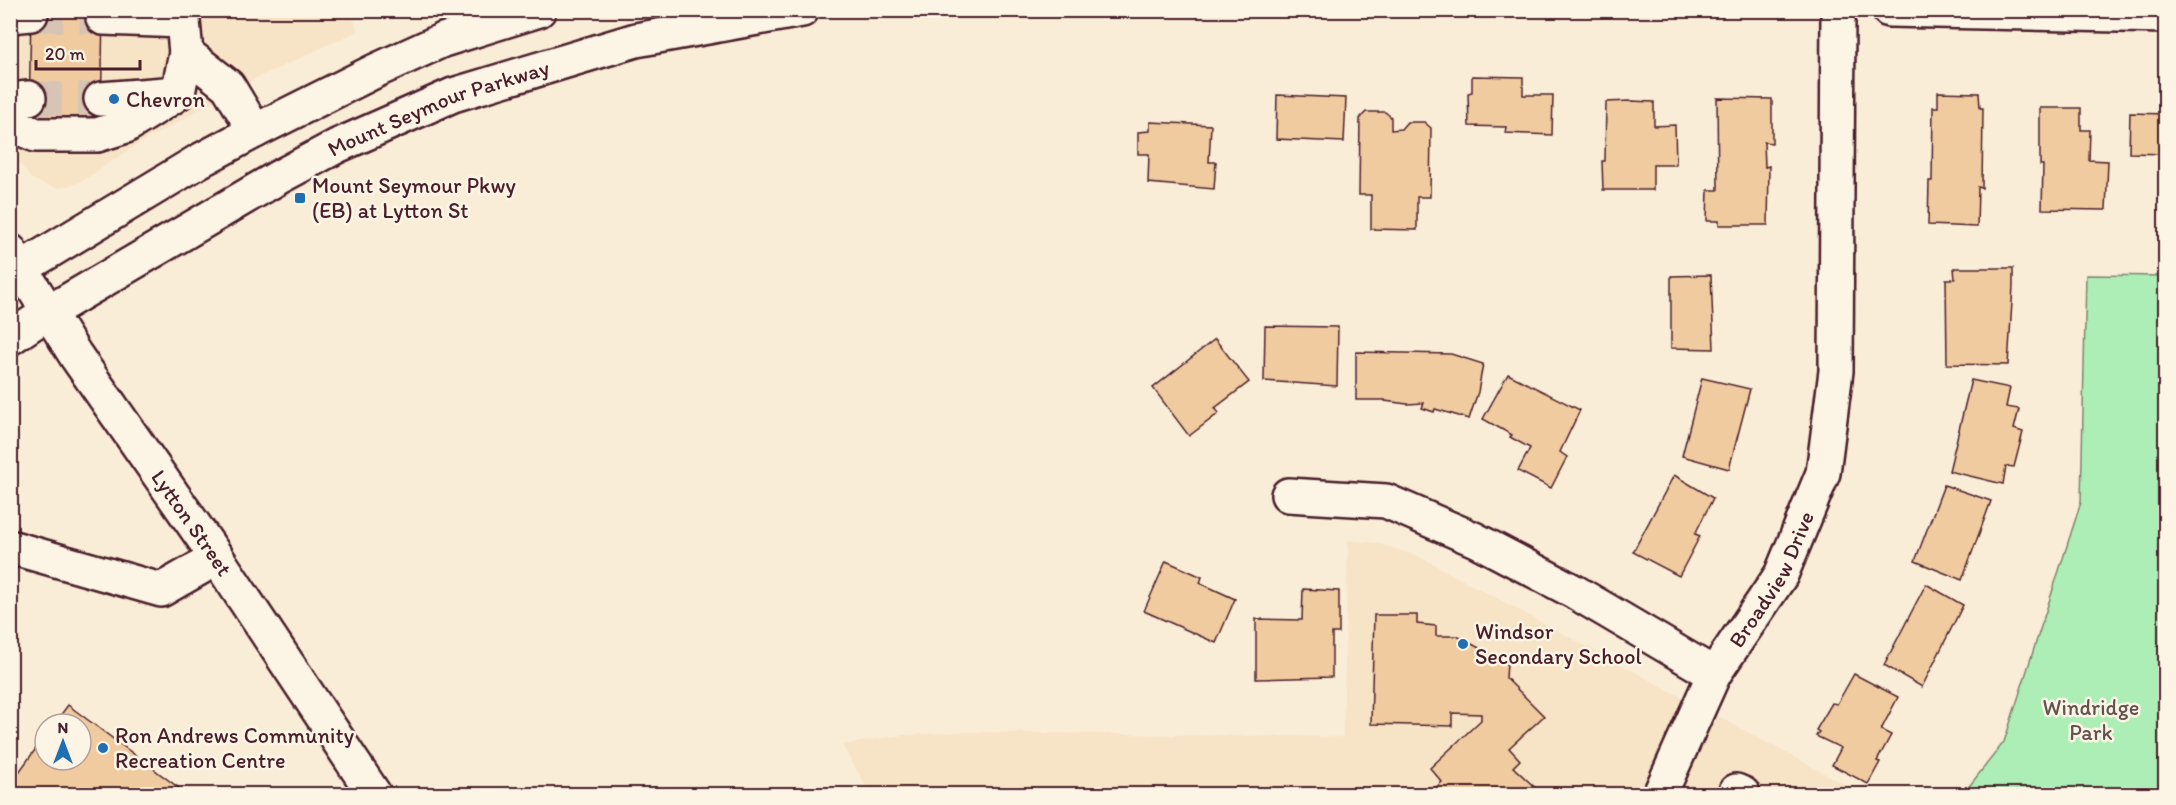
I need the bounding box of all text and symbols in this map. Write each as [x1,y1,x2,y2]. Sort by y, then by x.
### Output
scale bar [36,33,140,71]
text: 20 m [45,43,85,65]
street label: Mount Seymour Parkway [323,53,553,162]
place label: Chevron [126,86,206,113]
marker: Chevron [107,92,121,106]
place label: Mount Seymour Pkwy (EB) at Lytton St [312,172,516,224]
marker: Mount Seymour Pkwy (EB) at Lytton St [293,191,307,205]
street label: Lytton Street [146,464,238,581]
street label: Broadview Drive [1723,507,1819,652]
place label: Windsor Secondary School [1475,618,1642,670]
marker: Windsor Secondary School [1456,637,1470,651]
park label: Windridge Park [2043,694,2139,746]
north arrow [33,712,93,772]
text: N [58,718,68,737]
place label: Ron Andrews Community Recreation Centre [115,722,355,774]
marker: Ron Andrews Community Recreation Centre [96,741,110,755]

